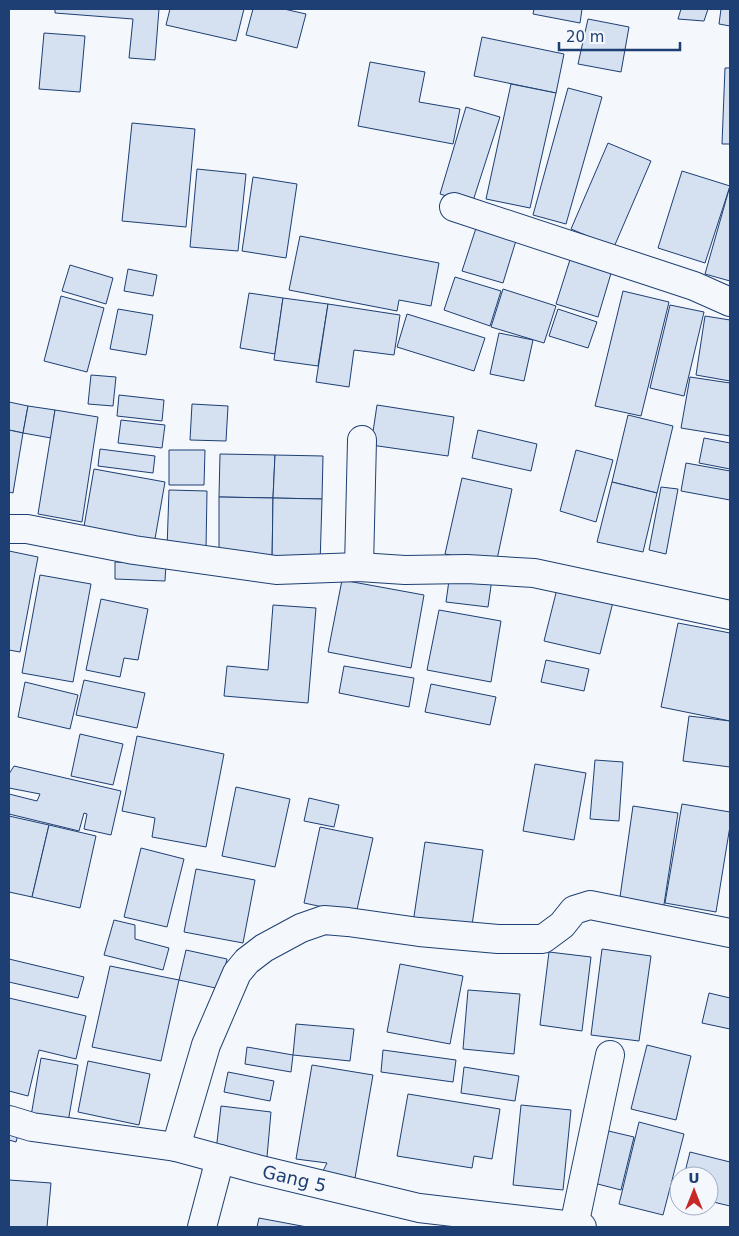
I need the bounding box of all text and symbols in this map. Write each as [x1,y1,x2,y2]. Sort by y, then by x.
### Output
scale bar [559,20,680,52]
text: 20 m [566,28,604,46]
street label: Gang 5 [260,1160,329,1196]
north arrow [669,1166,719,1216]
text: U [688,1170,700,1186]

